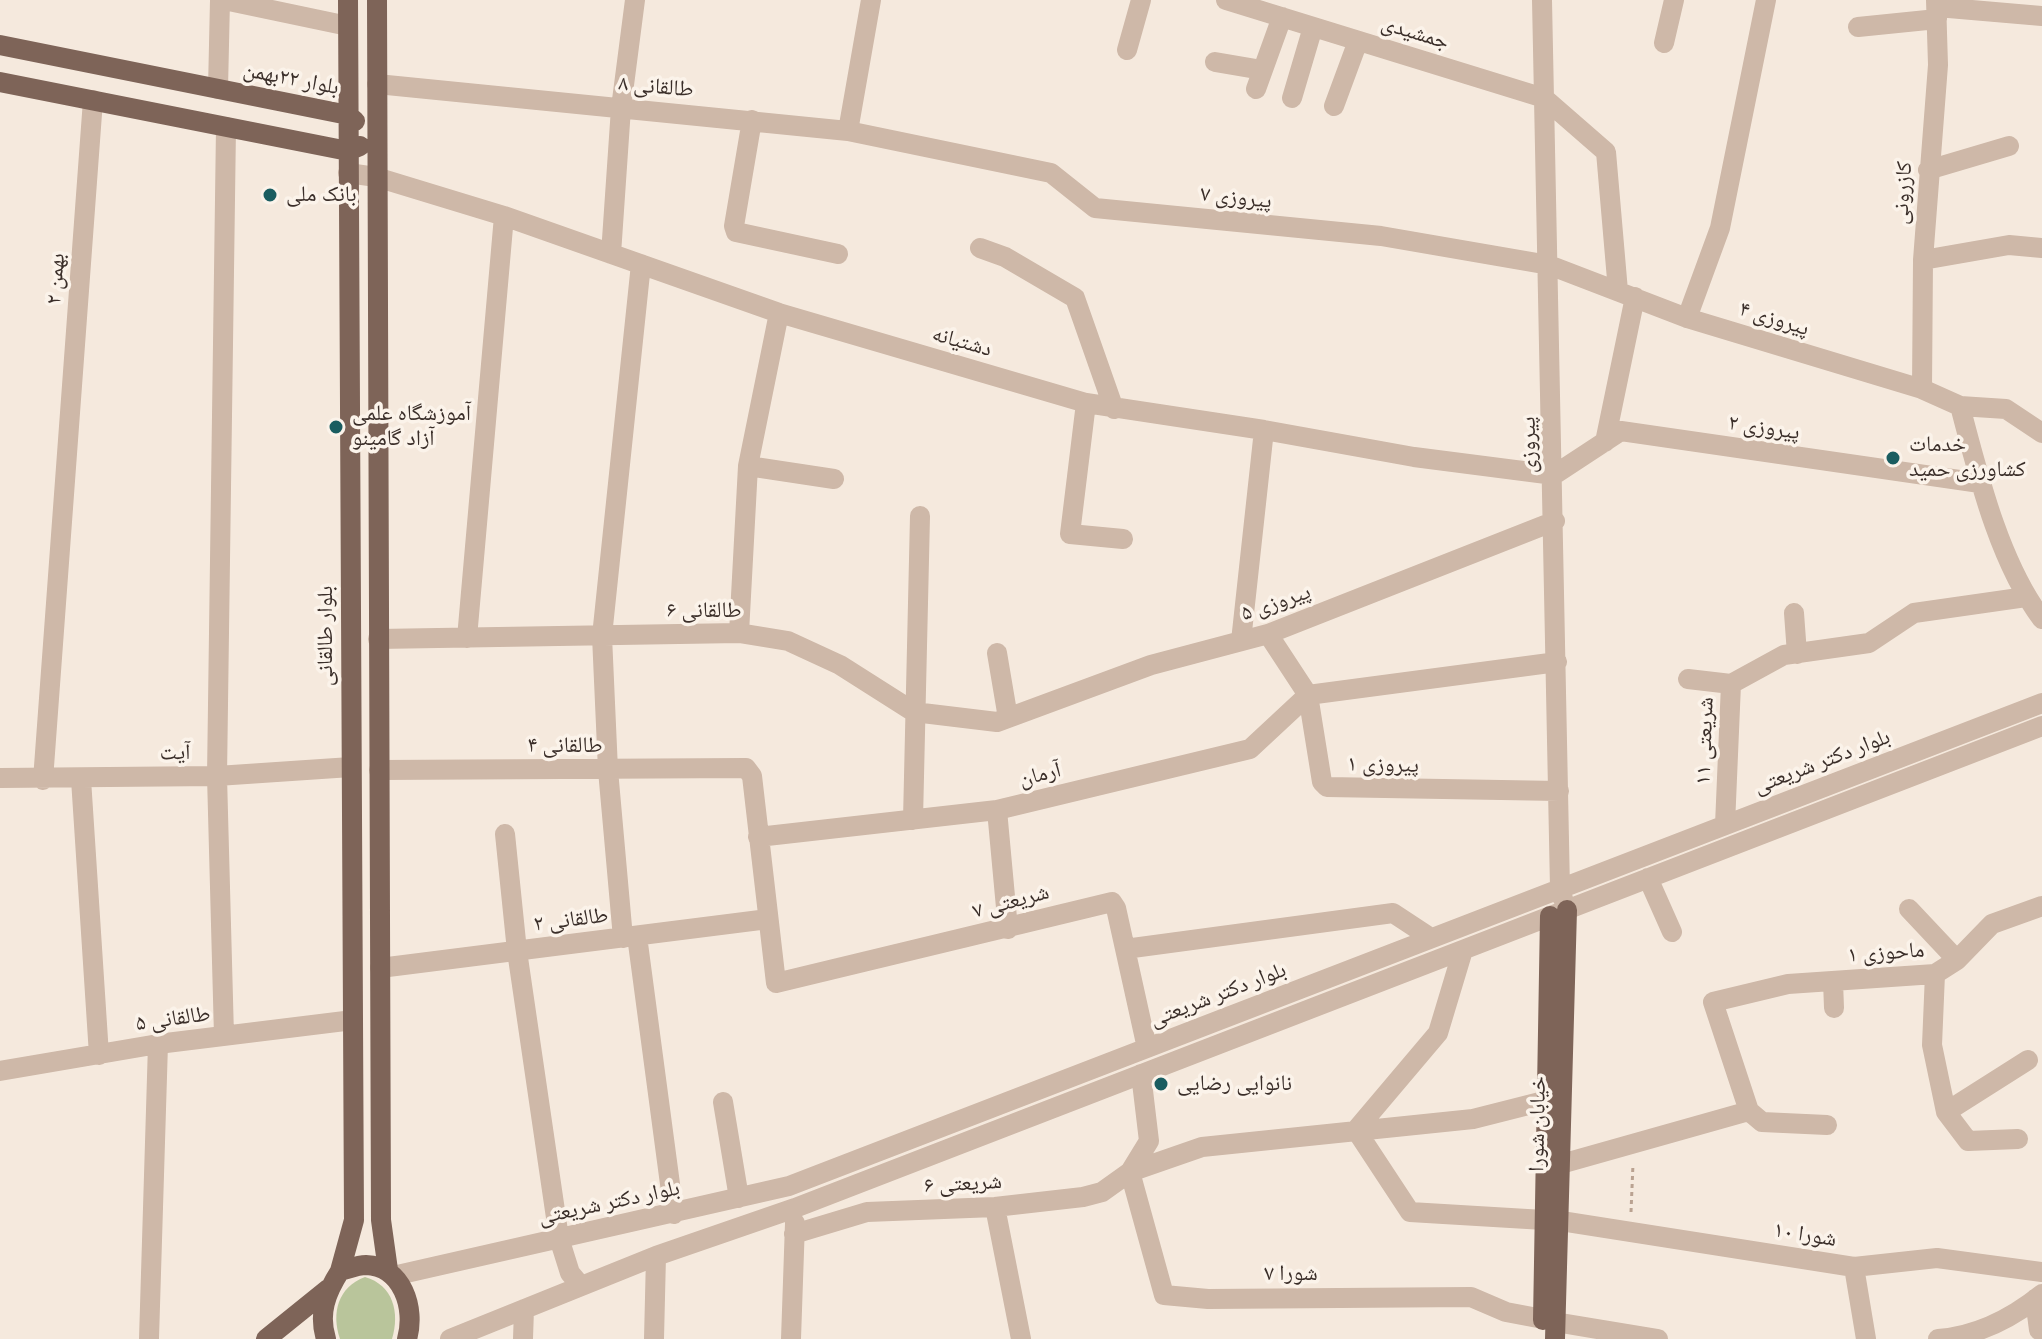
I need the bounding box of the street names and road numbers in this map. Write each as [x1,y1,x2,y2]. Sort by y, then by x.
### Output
street label: جمشیدی [1378,10,1452,56]
street label: بلوار ۲۲بهمن [241,57,341,101]
street label: طالقانی ۸ [617,71,695,103]
street label: کازرونی [1888,161,1918,225]
street label: پیروزی ۷ [1199,181,1273,215]
street label: بهمن ۲ [41,252,71,306]
street label: پیروزی ۴ [1736,296,1812,342]
street label: دشتیانه [929,321,995,363]
street label: پیروزی ۲ [1727,410,1801,446]
street label: پیروزی [1515,416,1543,474]
street label: پیروزی ۵ [1238,579,1314,627]
street label: بلوار طالقانی [313,586,339,686]
street label: طالقانی ۶ [666,598,742,624]
street label: شریعتی ۱۱ [1690,697,1720,785]
street label: بلوار دکتر شریعتی [1750,724,1894,800]
street label: طالقانی ۴ [527,733,603,759]
street label: آیت [159,740,191,766]
street label: پیروزی ۱ [1347,751,1419,779]
street label: آرمان [1016,757,1064,793]
street label: شریعتی ۷ [970,879,1052,925]
street label: طالقانی ۲ [532,902,610,938]
street label: ماحوزی ۱ [1847,937,1925,969]
street label: بلوار دکتر شریعتی [1146,957,1290,1033]
street label: طالقانی ۵ [134,1001,212,1037]
street label: خیابان شورا [1524,1076,1552,1172]
street label: شریعتی ۶ [923,1169,1003,1199]
street label: بلوار دکتر شریعتی [536,1175,682,1231]
street label: شورا ۱۰ [1772,1217,1838,1253]
street label: شورا ۷ [1264,1261,1318,1287]

